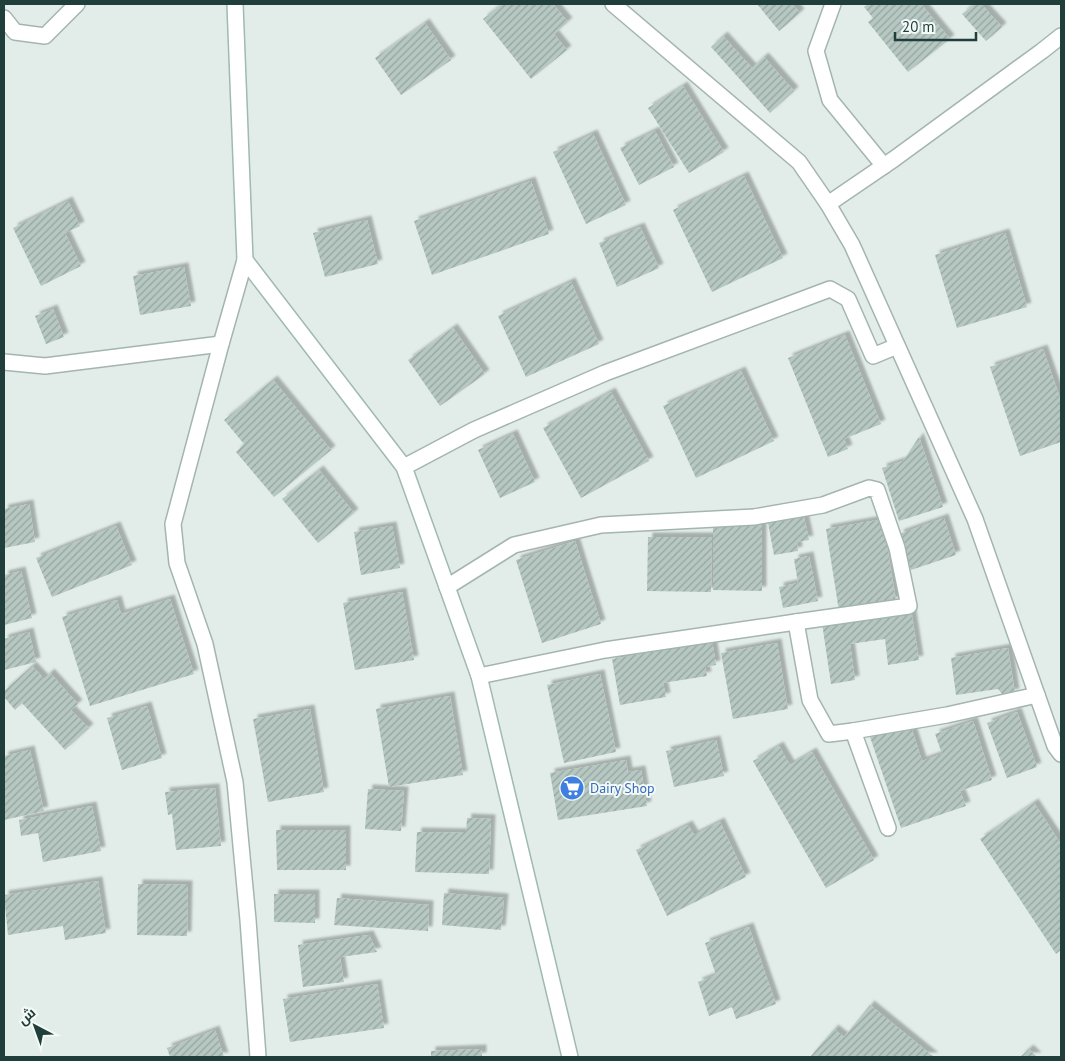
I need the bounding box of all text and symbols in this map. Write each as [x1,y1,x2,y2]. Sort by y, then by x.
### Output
scale bar [895,10,976,42]
text: 20 m [902,17,935,36]
supermarket icon: Dairy Shop [559,775,585,801]
place label: Dairy Shop [590,779,655,797]
north arrow [10,1001,60,1051]
text: ش [14,1003,39,1029]

